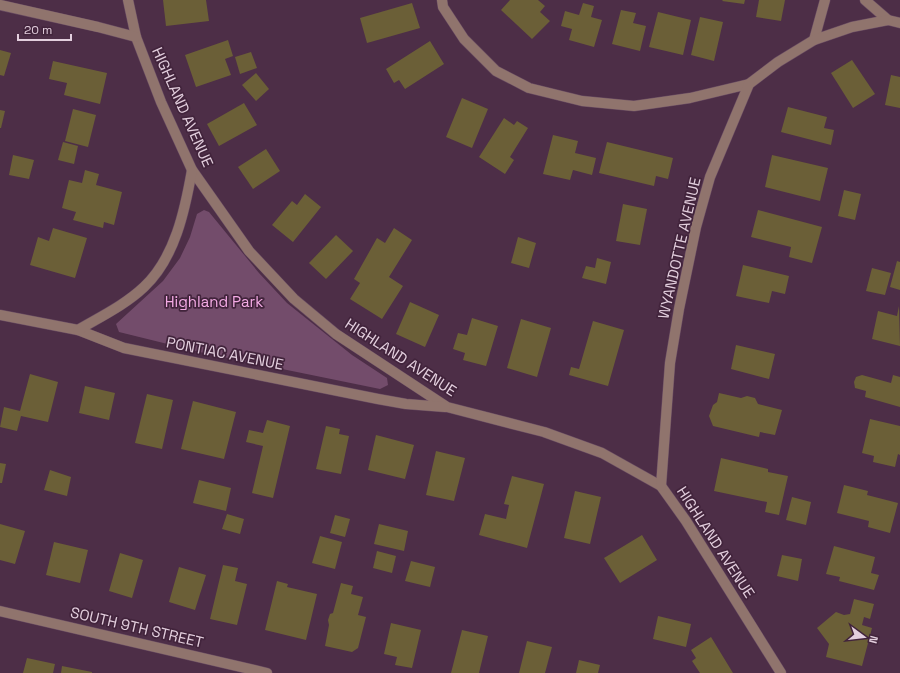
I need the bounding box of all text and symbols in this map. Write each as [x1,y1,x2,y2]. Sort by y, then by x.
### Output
scale bar [18,16,71,42]
text: 20 m [24,22,52,38]
street label: HIGHLAND AVENUE [148,44,218,170]
street label: WYANDOTTE AVENUE [653,175,705,321]
park label: Highland Park [165,292,263,311]
street label: HIGHLAND AVENUE [342,314,460,400]
street label: PONTIAC AVENUE [165,332,285,374]
street label: HIGHLAND AVENUE [673,483,759,601]
street label: SOUTH 9TH STREET [69,602,206,652]
north arrow [844,617,884,657]
text: N [866,634,881,645]

